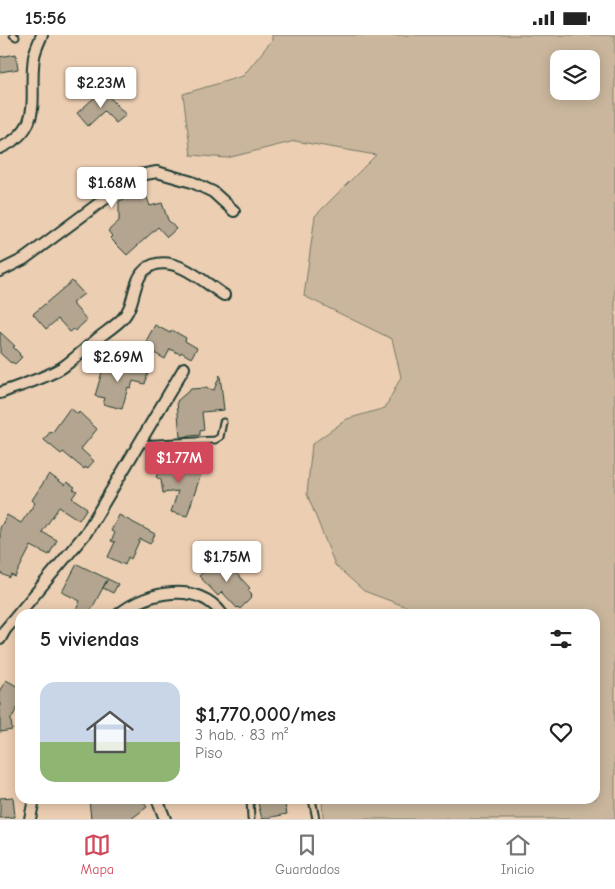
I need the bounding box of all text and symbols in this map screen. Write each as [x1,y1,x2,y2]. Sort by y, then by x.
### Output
text: 15:56 [25,7,67,29]
map controls [550,50,600,100]
button: layers [550,50,600,100]
pin: $2.23M [60,67,142,109]
text: $2.23M [76,74,126,92]
pin: $1.68M [71,167,153,209]
text: $1.68M [88,174,136,192]
pin: $2.69M [77,341,159,383]
text: $2.69M [93,348,143,366]
pin: $1.77M [138,441,220,484]
text: $1.77M [156,449,202,467]
pin: $1.75M [186,541,268,583]
text: $1.75M [203,548,251,566]
icon: filters [547,625,575,653]
text: 5 viviendas [40,627,139,651]
icon: home [80,702,140,762]
text: $1,770,000/mes [195,702,336,726]
icon: heart [547,718,575,746]
text: 3 hab. · 83 m² [195,726,288,744]
text: Piso [195,744,223,762]
tab: Mapa [80,831,114,878]
tab: Guardados [275,831,340,878]
tab: Inicio [501,831,535,878]

